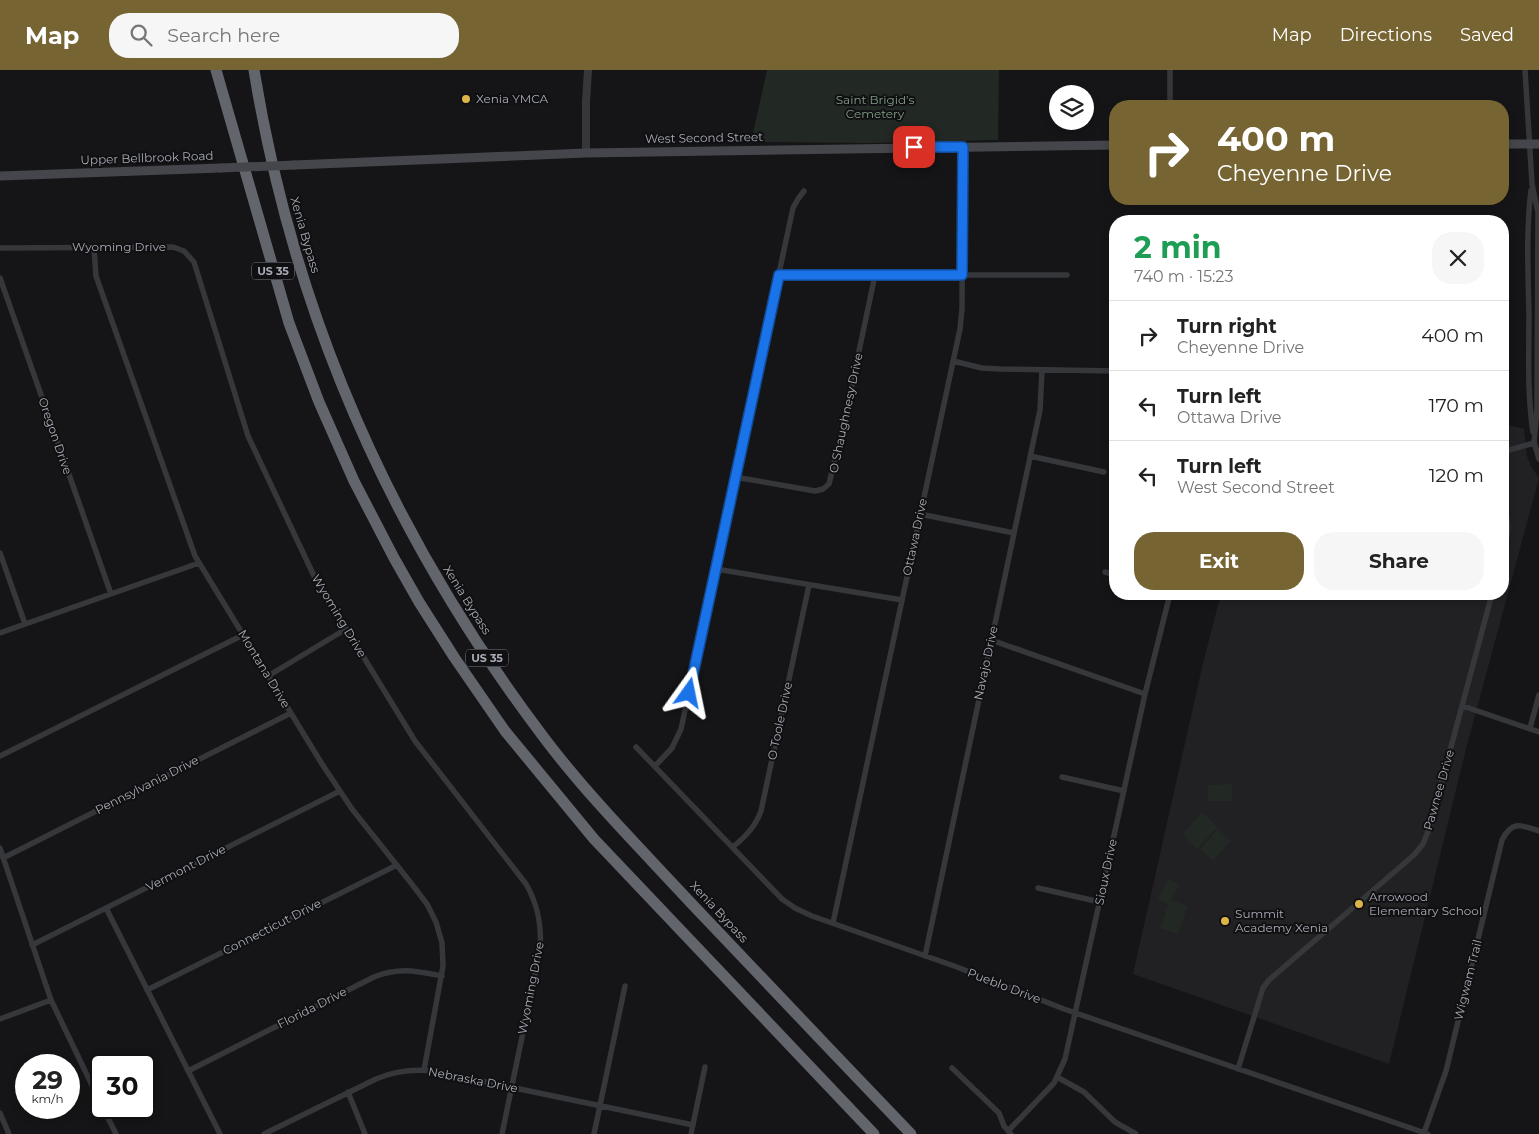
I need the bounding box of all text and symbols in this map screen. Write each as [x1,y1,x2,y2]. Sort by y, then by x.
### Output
search box [109,13,459,58]
text: Map [25,21,79,50]
icon: search [127,21,155,49]
text: Search here [167,24,280,47]
text: Map [1272,24,1312,46]
text: Directions [1340,24,1432,46]
text: Saved [1460,24,1514,46]
map controls [1049,85,1094,130]
button: layers [1049,85,1094,130]
place label: Xenia YMCA [476,91,549,106]
park label: Saint Brigid’s Cemetery [836,92,914,121]
marker: Xenia YMCA [460,93,472,105]
text: 400 m [1217,117,1335,160]
icon: right [1134,120,1199,185]
pin [893,126,935,168]
street label: West Second Street [645,129,763,146]
icon: arrive [900,133,928,161]
street label: Upper Bellbrook Road [80,148,214,167]
text: Cheyenne Drive [1217,160,1392,187]
street label: Xenia Bypass [287,195,324,275]
text: 2 min [1134,229,1221,266]
button: close [1432,232,1484,284]
street label: Wyoming Drive [72,239,166,254]
road number: US 35 [252,262,294,280]
text: 740 m · 15:23 [1134,267,1233,286]
text: Turn right [1177,315,1277,338]
icon: right [1134,322,1162,350]
text: 400 m [1421,324,1484,347]
text: Cheyenne Drive [1177,338,1304,357]
street label: O Shaughnesy Drive [825,351,866,474]
text: Turn left [1177,385,1262,408]
icon: left [1134,392,1162,420]
text: 170 m [1429,394,1484,417]
street label: Oregon Drive [35,395,76,476]
text: Ottawa Drive [1177,408,1282,427]
text: Turn left [1177,455,1262,478]
icon: left [1134,462,1162,490]
text: 120 m [1429,464,1484,487]
text: West Second Street [1177,478,1335,497]
street label: Ottawa Drive [899,497,930,577]
button: Exit [1134,532,1304,590]
button: Share [1314,532,1484,590]
street label: Xenia Bypass [440,562,495,637]
street label: Wyoming Drive [309,572,370,660]
street label: Navajo Drive [970,624,1001,701]
street label: Montana Drive [235,627,294,711]
road number: US 35 [466,650,508,666]
position arrow [662,666,714,718]
street label: O Toole Drive [764,680,795,761]
street label: Pawnee Drive [1420,748,1457,832]
street label: Pennsylvania Drive [93,752,201,817]
street label: Sioux Drive [1091,837,1120,906]
street label: Vermont Drive [143,841,228,894]
street label: Xenia Bypass [687,878,752,946]
place label: Arrowood Elementary School [1369,889,1482,918]
street label: Connecticut Drive [220,895,323,958]
marker: Arrowood Elementary School [1353,898,1365,910]
place label: Summit Academy Xenia [1235,906,1328,935]
marker: Summit Academy Xenia [1219,915,1231,927]
street label: Wigwam Trail [1450,938,1485,1022]
street label: Wyoming Drive [514,940,547,1036]
street label: Pueblo Drive [965,965,1043,1006]
street label: Florida Drive [274,984,349,1032]
speed limit sign: 30 [90,1054,155,1119]
street label: Nebraska Drive [427,1063,519,1096]
text: 29 [32,1065,63,1095]
text: km/h [31,1091,64,1106]

